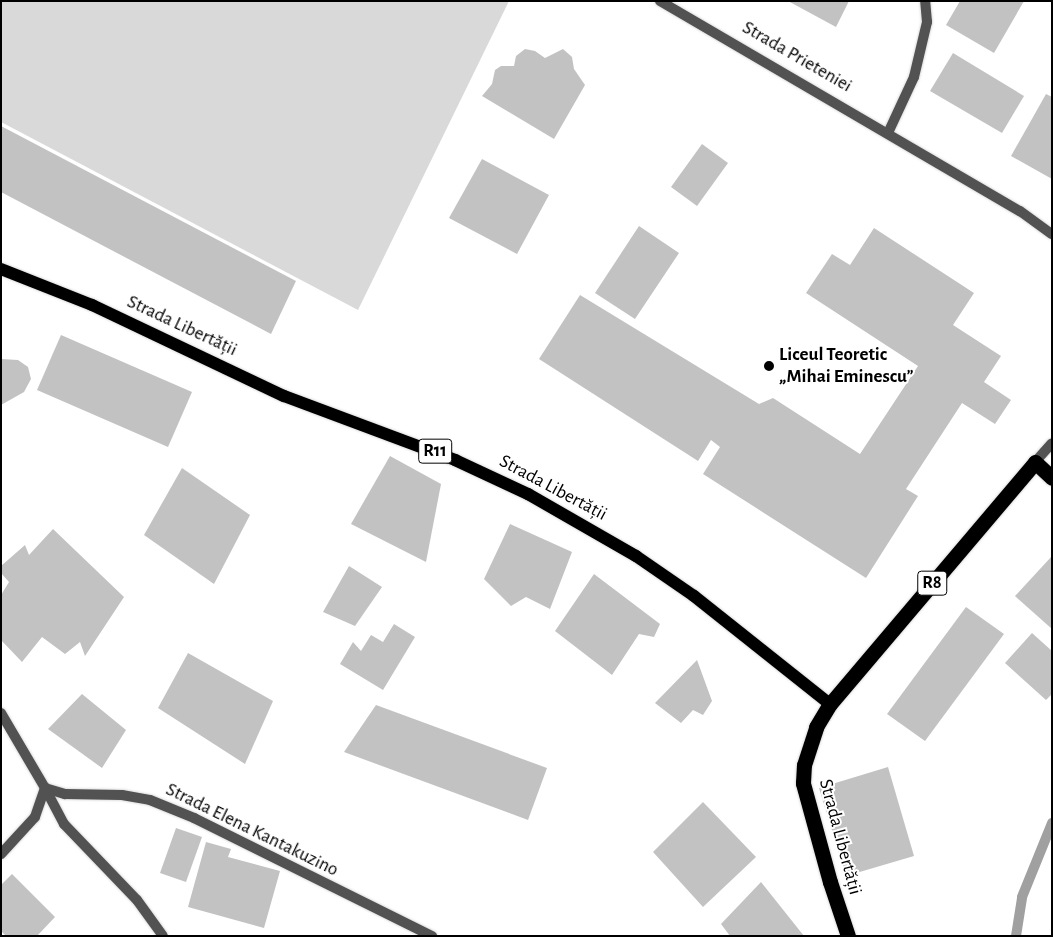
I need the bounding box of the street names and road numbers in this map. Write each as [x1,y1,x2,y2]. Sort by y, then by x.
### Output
street label: Strada Prieteniei [738,16,856,98]
street label: Strada Libertății [123,291,241,361]
road number: R11 [418,436,452,466]
street label: Strada Libertății [495,450,611,526]
road number: R8 [917,568,947,598]
street label: Strada Libertății [814,777,866,897]
street label: Strada Elena Kantakuzino [162,778,342,882]

